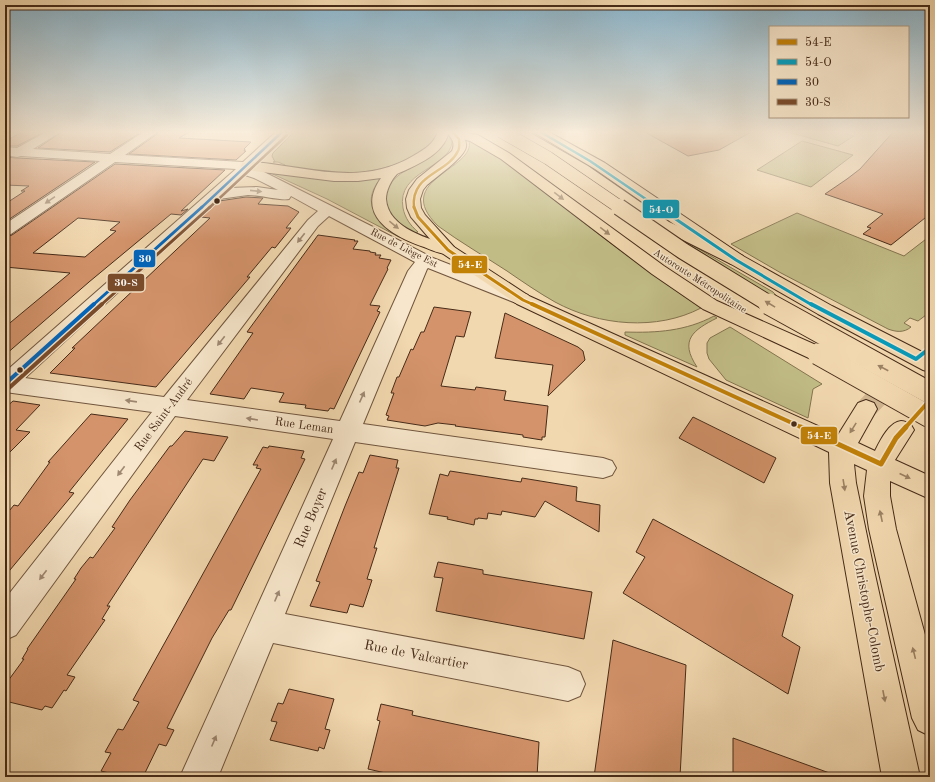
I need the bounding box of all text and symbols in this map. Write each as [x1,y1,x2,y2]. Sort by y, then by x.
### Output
legend [769,26,909,118]
text: 54-E [805,36,832,49]
text: 54-O [805,56,832,69]
text: 30 [805,77,819,89]
text: 30-S [805,97,831,109]
one-way arrow [250,187,262,194]
one-way arrow [553,192,564,201]
one-way arrow [45,196,56,204]
unlabelled marker [212,196,222,206]
line badge: 54-O [642,199,680,219]
text: 54-O [649,205,673,216]
one-way arrow [388,221,399,229]
street label: Rue de Liège Est [369,227,440,269]
one-way arrow [599,227,610,235]
one-way arrow [297,233,305,244]
street label: Autoroute Métropolitaine [652,247,749,315]
line badge: 30 [133,249,156,268]
text: 30 [139,254,151,265]
line badge: 54-E [451,255,488,274]
text: 54-E [458,260,483,271]
line badge: 30-S [107,273,145,292]
text: 30-S [114,278,138,289]
one-way arrow [764,301,776,308]
one-way arrow [217,335,225,346]
unlabelled marker [15,365,25,375]
one-way arrow [877,365,889,371]
street label: Rue Saint-André [133,376,196,454]
one-way arrow [360,390,366,402]
one-way arrow [125,397,137,404]
one-way arrow [246,416,258,422]
street label: Rue Leman [274,416,335,436]
unlabelled marker [789,419,799,429]
one-way arrow [850,422,857,433]
line badge: 54-E [800,426,838,445]
text: 54-E [807,431,832,442]
one-way arrow [331,457,337,469]
one-way arrow [117,465,125,476]
one-way arrow [900,473,911,479]
one-way arrow [841,479,847,492]
street label: Rue Boyer [292,486,330,550]
street label: Avenue Christophe-Colomb [841,509,887,673]
one-way arrow [877,509,883,522]
one-way arrow [39,569,47,580]
one-way arrow [274,591,280,602]
street label: Rue de Valcartier [363,638,469,672]
one-way arrow [910,647,916,660]
one-way arrow [882,689,888,702]
one-way arrow [211,736,217,747]

